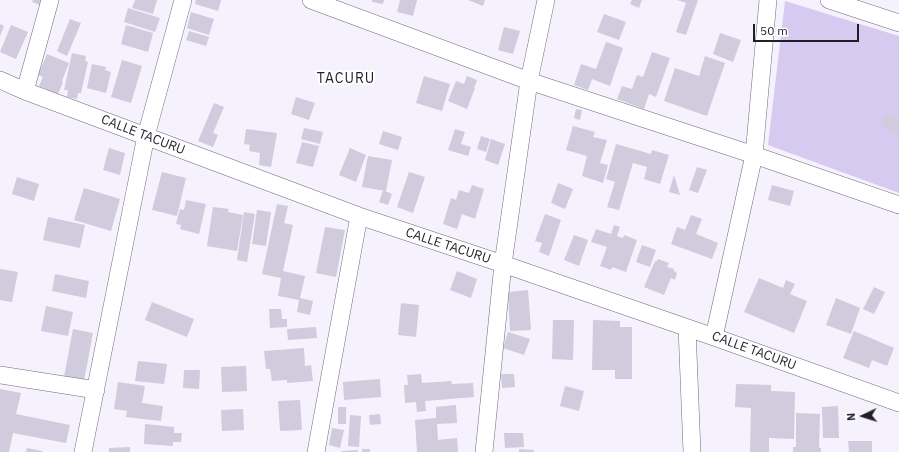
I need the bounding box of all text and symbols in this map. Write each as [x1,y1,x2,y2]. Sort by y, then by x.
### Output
scale bar [755,16,861,42]
text: 50 m [760,23,788,38]
district label: TACURU [317,71,375,87]
street label: CALLE TACURU [99,112,187,158]
street label: CALLE TACURU [403,225,493,267]
street label: CALLE TACURU [710,329,798,373]
north arrow [843,396,883,436]
text: N [844,412,858,421]

